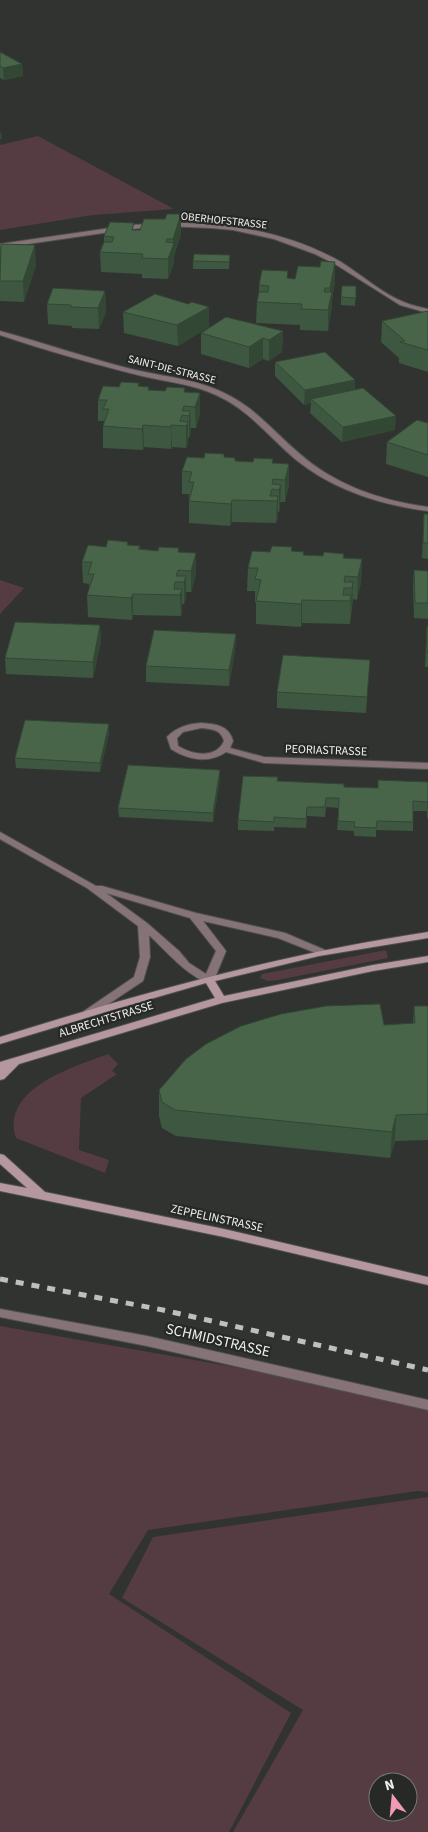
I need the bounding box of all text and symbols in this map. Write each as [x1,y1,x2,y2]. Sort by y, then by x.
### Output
street label: OBERHOFSTRASSE [180,209,268,233]
street label: SAINT-DIE-STRASSE [126,351,218,388]
street label: PEORIASTRASSE [284,741,367,760]
street label: ALBRECHTSTRASSE [57,997,156,1042]
street label: ZEPPELINSTRASSE [169,1200,265,1237]
street label: SCHMIDSTRASSE [164,1318,272,1363]
north arrow [368,1772,418,1822]
text: N [382,1775,397,1796]

